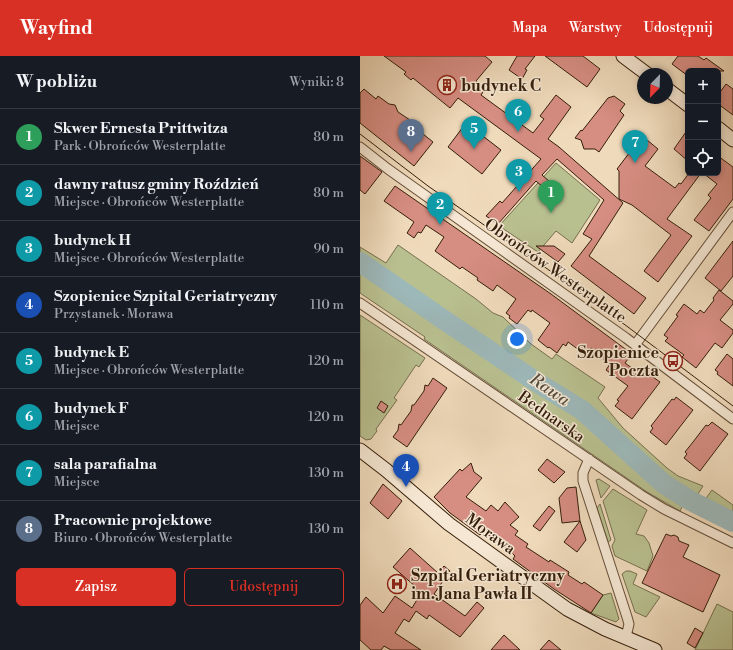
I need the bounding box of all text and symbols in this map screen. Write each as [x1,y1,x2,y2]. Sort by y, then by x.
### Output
text: Wayfind [20,16,93,40]
text: Mapa [512,19,547,37]
text: Warstwy [569,19,622,37]
text: Udostępnij [644,19,713,37]
north arrow [637,68,673,104]
map controls [685,68,721,176]
button: + [685,68,721,104]
text: W pobliżu [16,71,97,93]
text: Wyniki: 8 [289,74,344,90]
building icon: budynek C [436,74,458,96]
place label: budynek C [461,76,541,96]
pin: 6 [505,99,531,132]
button: − [685,104,721,140]
pin: 5 [461,116,487,149]
text: Skwer Ernesta Prittwitza [54,119,228,138]
pin: 8 [398,119,424,152]
text: 1 [26,129,32,145]
text: 80 m [313,129,344,145]
pin: 7 [622,130,648,163]
text: Park · Obrońców Westerplatte [54,138,226,154]
button: locate [685,140,721,176]
pin: 3 [506,159,532,192]
text: dawny ratusz gminy Roździeń [54,175,259,194]
pin: 1 [538,180,564,213]
text: 2 [25,185,33,201]
text: 80 m [313,185,344,201]
pin: 2 [427,192,453,225]
text: Miejsce · Obrońców Westerplatte [54,194,244,210]
street label: Obrońców Westerplatte [480,214,630,327]
text: budynek H [54,231,131,250]
text: 3 [25,241,33,257]
text: 90 m [313,241,344,257]
text: Miejsce · Obrońców Westerplatte [54,250,244,266]
text: Szopienice Szpital Geriatryczny [54,287,277,306]
text: 4 [25,297,33,313]
text: 110 m [310,297,344,313]
text: Przystanek · Morawa [54,306,173,322]
your location [507,329,527,349]
text: budynek E [54,343,129,362]
place label: Szopienice Poczta [577,343,659,381]
bus stop icon: Szopienice Poczta [662,350,684,372]
text: 5 [25,353,33,369]
text: 120 m [308,353,344,369]
text: Miejsce · Obrońców Westerplatte [54,362,244,378]
water label: Rawa [524,368,574,412]
street label: Bednarska [513,386,589,448]
text: budynek F [54,399,129,418]
text: 6 [25,409,33,425]
text: 120 m [308,409,344,425]
text: Miejsce [54,418,99,434]
pin: 4 [393,454,419,487]
text: sala parafialna [54,455,157,474]
text: 7 [25,465,33,481]
text: 130 m [309,465,344,481]
text: Miejsce [54,474,99,490]
street label: Morawa [461,509,520,559]
text: Pracownie projektowe [54,511,212,530]
text: 8 [25,521,33,537]
text: 130 m [309,521,344,537]
text: Biuro · Obrońców Westerplatte [54,530,232,546]
place label: Szpital Geriatryczny im. Jana Pawła II [411,566,566,604]
button: Zapisz [16,568,176,606]
button: Udostępnij [184,568,344,606]
hospital icon: Szpital Geriatryczny im. Jana Pawła II [386,573,408,595]

